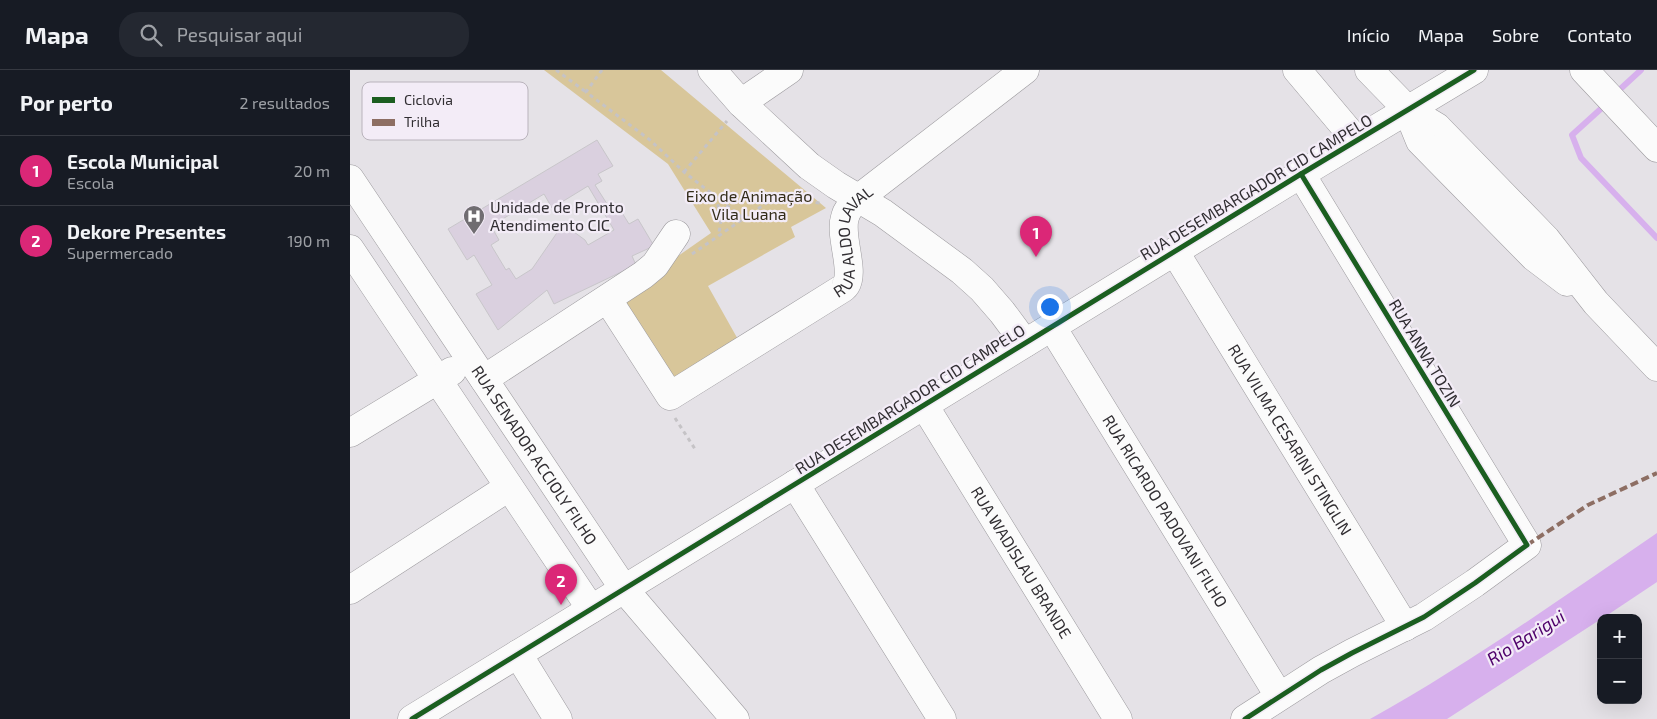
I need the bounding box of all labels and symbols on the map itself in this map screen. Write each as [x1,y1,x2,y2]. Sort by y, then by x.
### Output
legend [362,82,528,140]
text: Ciclovia [404,91,453,108]
street label: RUA DESEMBARGADOR CID CAMPELO [1136,110,1375,264]
text: Trilha [404,113,440,130]
street label: RUA ALDO LAVAL [830,181,876,301]
park label: Eixo de Animação Vila Luana [686,186,812,223]
place label: Unidade de Pronto Atendimento CIC [490,197,624,234]
hospital icon: Unidade de Pronto Atendimento CIC [462,204,486,235]
pin: 1 [1020,216,1052,257]
your location [1037,294,1063,320]
street label: RUA ANNA TOZIN [1386,295,1465,410]
street label: RUA DESEMBARGADOR CID CAMPELO [791,320,1028,477]
street label: RUA VILMA CESARINI STINGLIN [1225,340,1356,538]
street label: RUA SENADOR ACCIOLY FILHO [468,362,602,548]
street label: RUA RICARDO PADOVANI FILHO [1099,411,1232,610]
street label: RUA WADISLAU BRANDE [968,483,1076,642]
pin: 2 [545,564,577,605]
water label: Rio Barigui [1482,604,1569,670]

